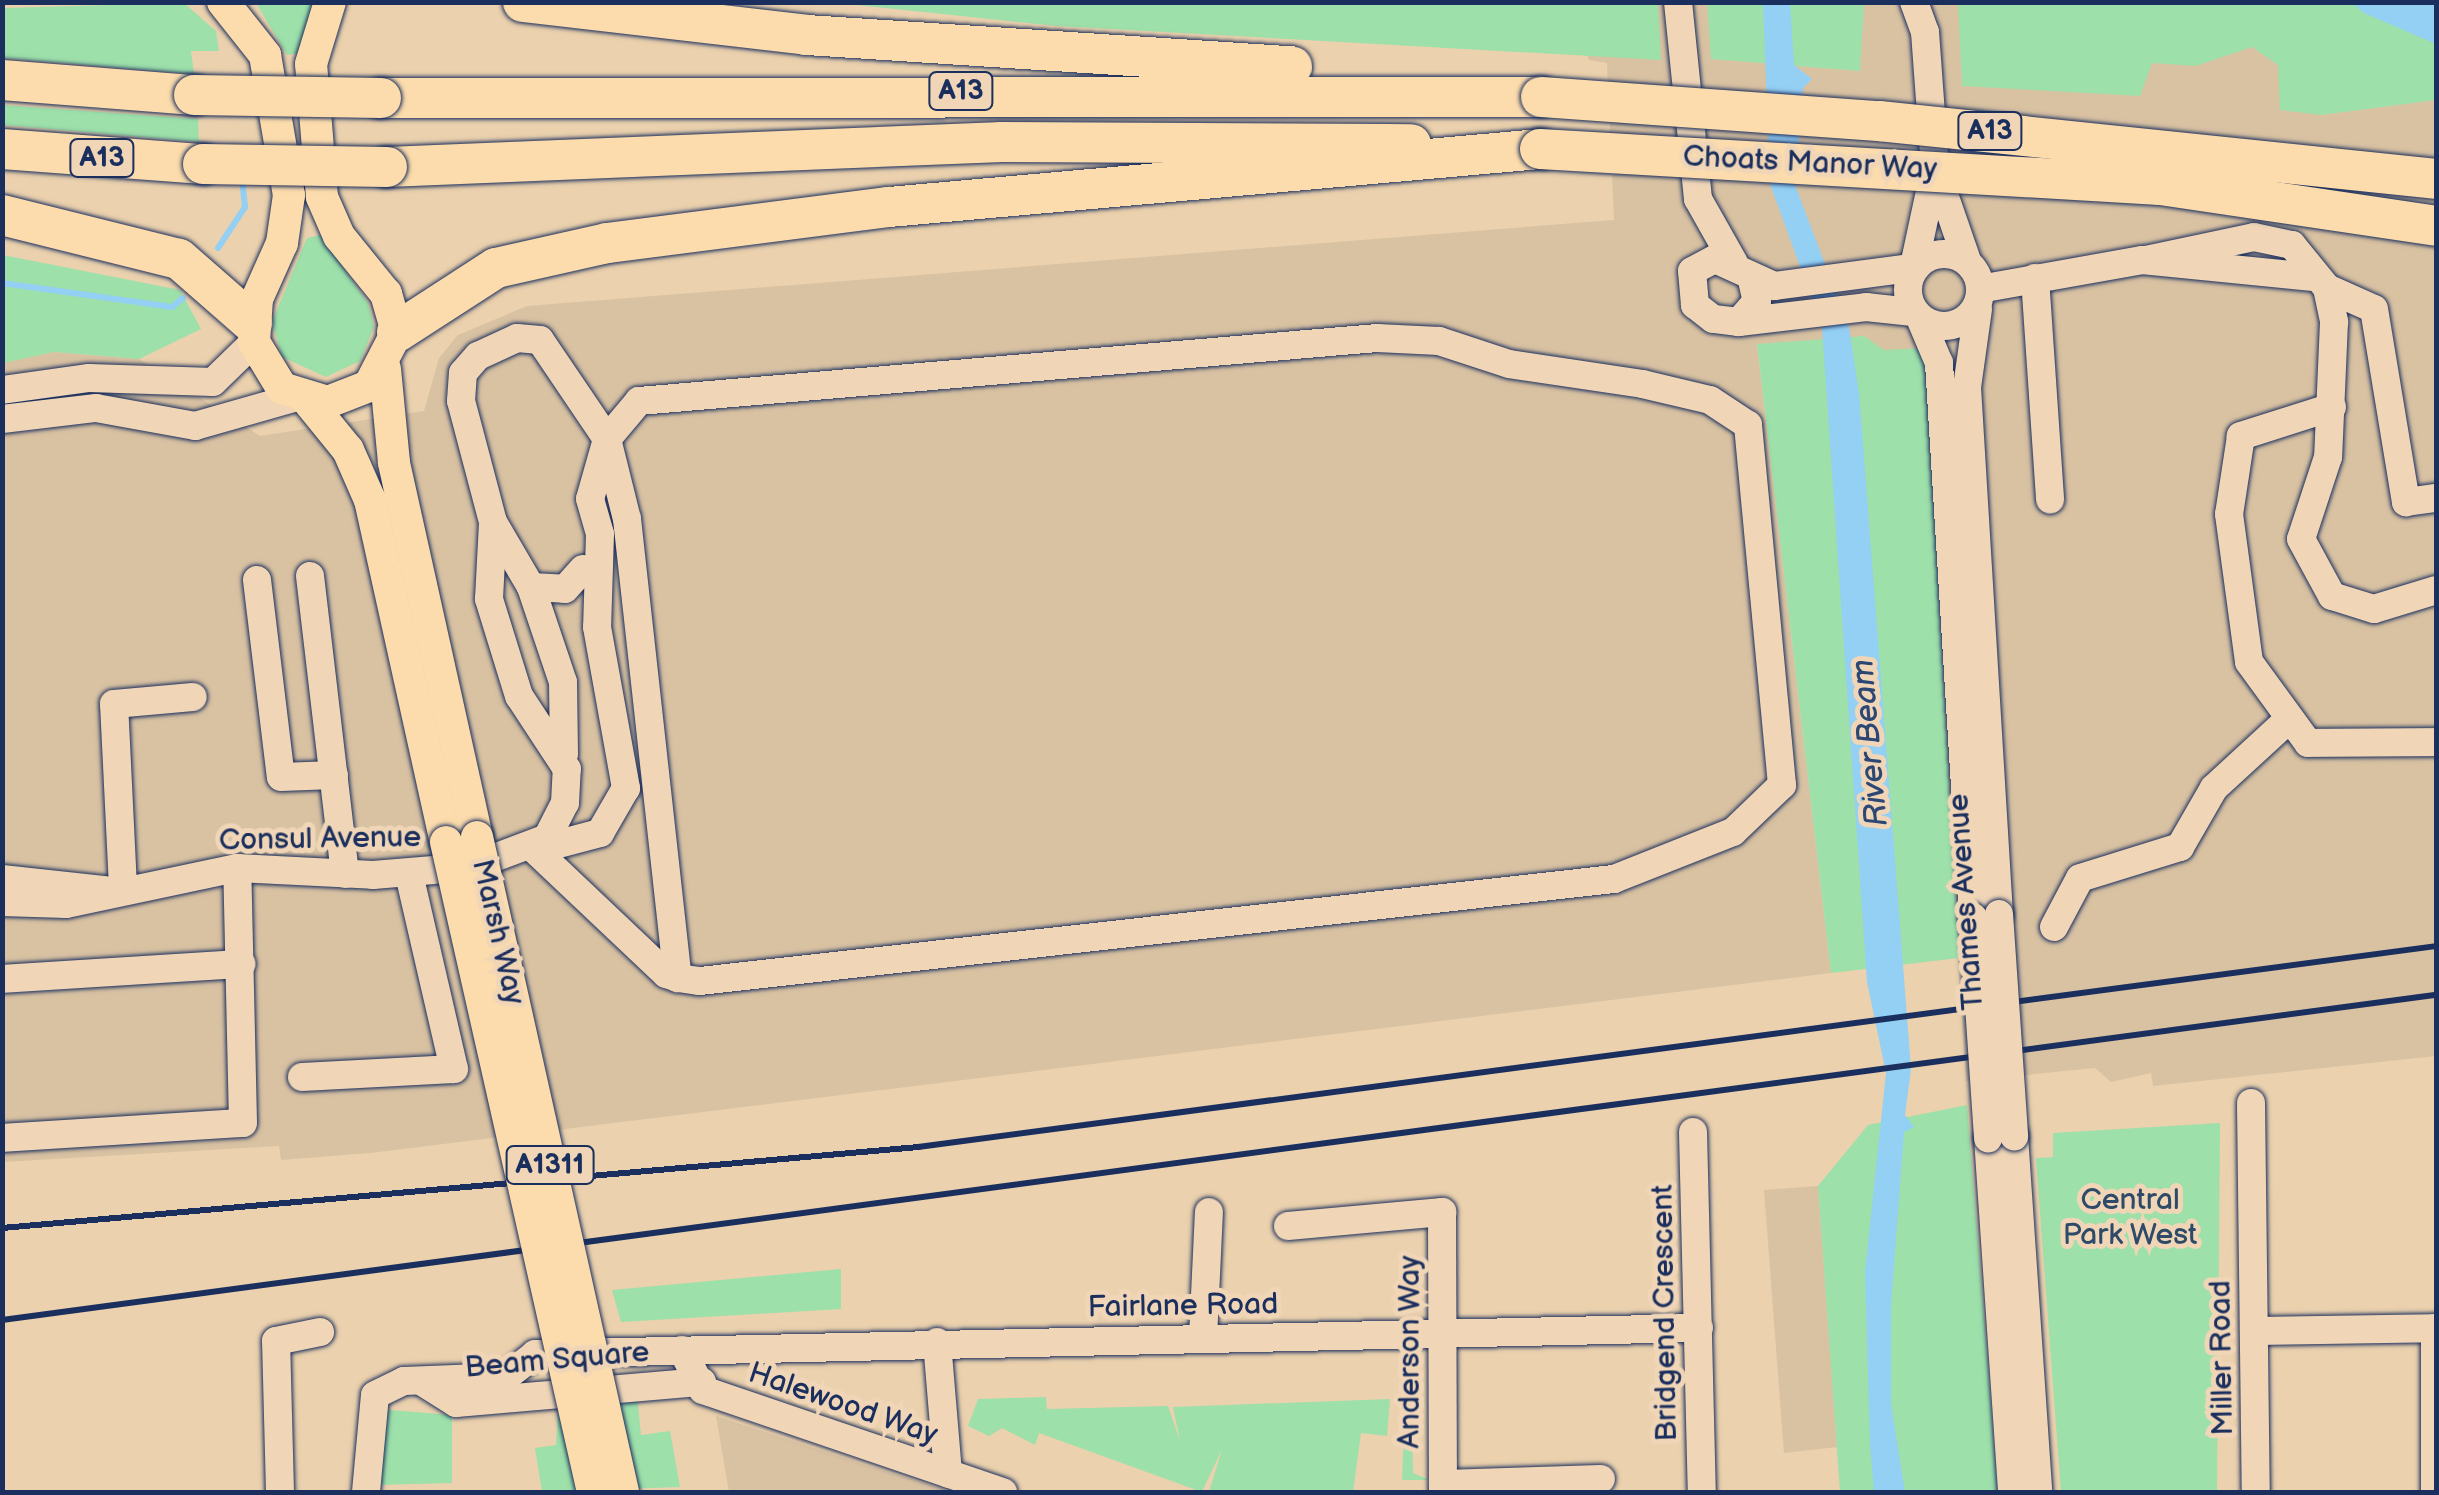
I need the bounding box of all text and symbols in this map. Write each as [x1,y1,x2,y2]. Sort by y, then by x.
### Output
road number: A13 [926,68,996,114]
road number: A13 [1955,108,2025,154]
road number: A13 [67,135,137,181]
street label: Choats Manor Way [1681,138,1939,188]
water label: River Beam [1845,658,1897,828]
street label: Thames Avenue [1940,792,1992,1012]
street label: Consul Avenue [219,819,421,859]
street label: Marsh Way [464,855,532,1009]
road number: A1311 [505,1142,595,1188]
park label: Central Park West [2062,1182,2198,1252]
street label: Bridgend Crescent [1645,1184,1685,1442]
street label: Anderson Way [1392,1255,1428,1449]
street label: Miller Road [2203,1280,2241,1436]
street label: Fairlane Road [1087,1286,1279,1326]
street label: Beam Square [463,1334,651,1386]
street label: Halewood Way [743,1355,943,1453]

